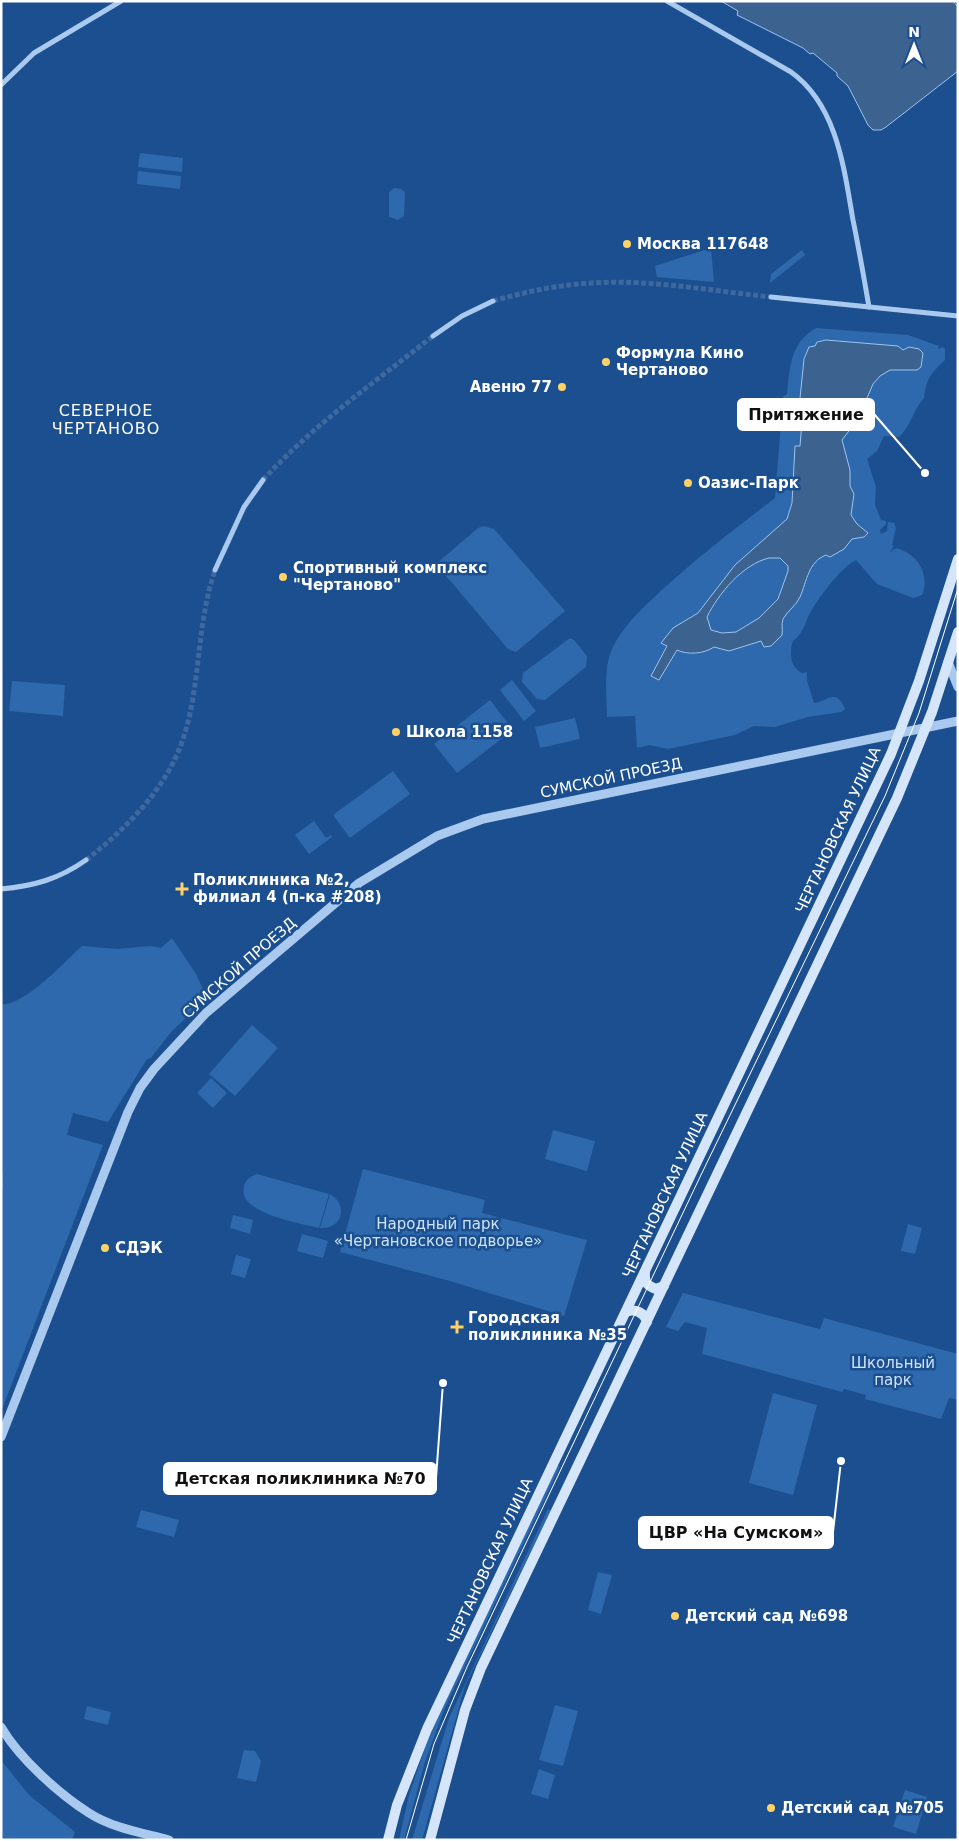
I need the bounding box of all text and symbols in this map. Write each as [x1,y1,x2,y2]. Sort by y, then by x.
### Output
north arrow [889,20,939,70]
text: N [908,24,920,40]
place label: Москва 117648 [637,235,769,253]
marker: Москва 117648 [621,238,633,250]
place label: Формула Кино Чертаново [616,344,744,379]
marker: Формула Кино Чертаново [600,356,612,368]
place label: Авеню 77 [470,378,552,396]
marker: Авеню 77 [556,381,568,393]
callout: Притяжение [738,399,874,430]
district label: СЕВЕРНОЕ ЧЕРТАНОВО [52,401,160,438]
text: Притяжение [748,405,864,424]
place label: Оазис-Парк [698,474,799,492]
marker: Оазис-Парк [682,477,694,489]
place label: Спортивный комплекс "Чертаново" [293,559,487,594]
marker: Спортивный комплекс "Чертаново" [277,571,289,583]
place label: Школа 1158 [406,723,513,741]
marker: Школа 1158 [390,726,402,738]
street label: ЧЕРТАНОВСКАЯ УЛИЦА [791,743,885,916]
street label: СУМСКОЙ ПРОЕЗД [538,753,684,802]
place label: Поликлиника №2, филиал 4 (п-ка #208) [193,871,382,906]
marker: Поликлиника №2, филиал 4 (п-ка #208) [175,882,189,896]
street label: СУМСКОЙ ПРОЕЗД [178,913,299,1022]
street label: ЧЕРТАНОВСКАЯ УЛИЦА [618,1108,712,1281]
park label: Народный парк «Чертановское подворье» [334,1215,542,1250]
place label: СДЭК [115,1239,163,1257]
marker: СДЭК [99,1242,111,1254]
place label: Городская поликлиника №35 [468,1309,627,1344]
marker: Городская поликлиника №35 [450,1320,464,1334]
park label: Школьный парк [851,1354,935,1389]
callout: Детская поликлиника №70 [164,1463,436,1494]
text: Детская поликлиника №70 [174,1469,426,1488]
street label: ЧЕРТАНОВСКАЯ УЛИЦА [443,1474,537,1647]
callout: ЦВР «На Сумском» [639,1517,833,1548]
text: ЦВР «На Сумском» [649,1523,823,1542]
place label: Детский сад №698 [685,1607,848,1625]
marker: Детский сад №698 [669,1610,681,1622]
place label: Детский сад №705 [781,1799,944,1817]
marker: Детский сад №705 [765,1802,777,1814]

